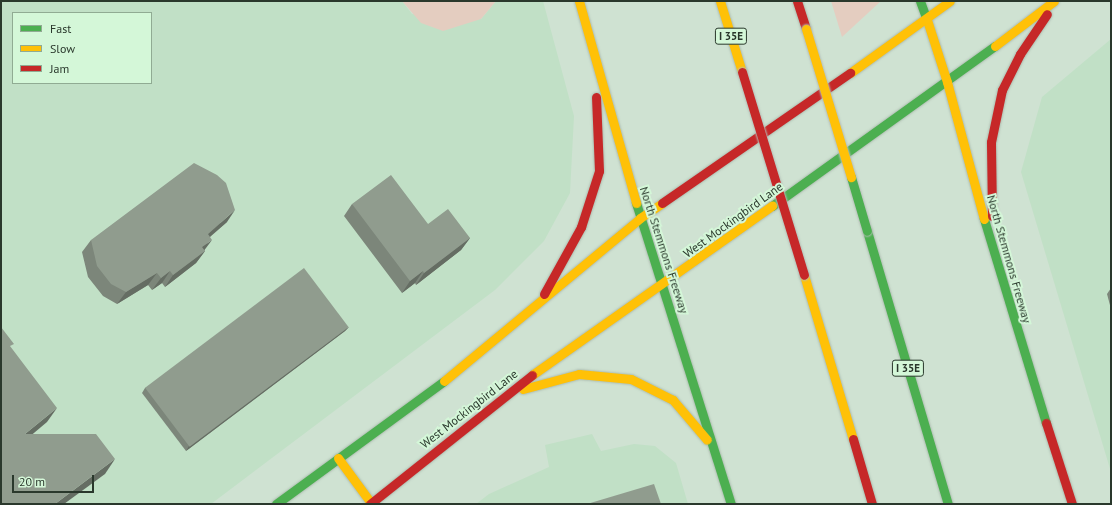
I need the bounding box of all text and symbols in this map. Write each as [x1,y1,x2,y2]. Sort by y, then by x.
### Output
legend [12,12,152,84]
text: Fast [50,21,71,36]
road number: I 35E [714,27,748,45]
text: Slow [50,41,75,56]
text: Jam [50,61,69,76]
street label: West Mockingbird Lane [681,179,785,261]
street label: North Stemmons Freeway [637,185,691,315]
street label: North Stemmons Freeway [984,193,1034,325]
road number: I 35E [891,359,925,377]
street label: West Mockingbird Lane [418,367,520,451]
scale bar [14,467,96,493]
text: 20 m [19,474,45,489]

